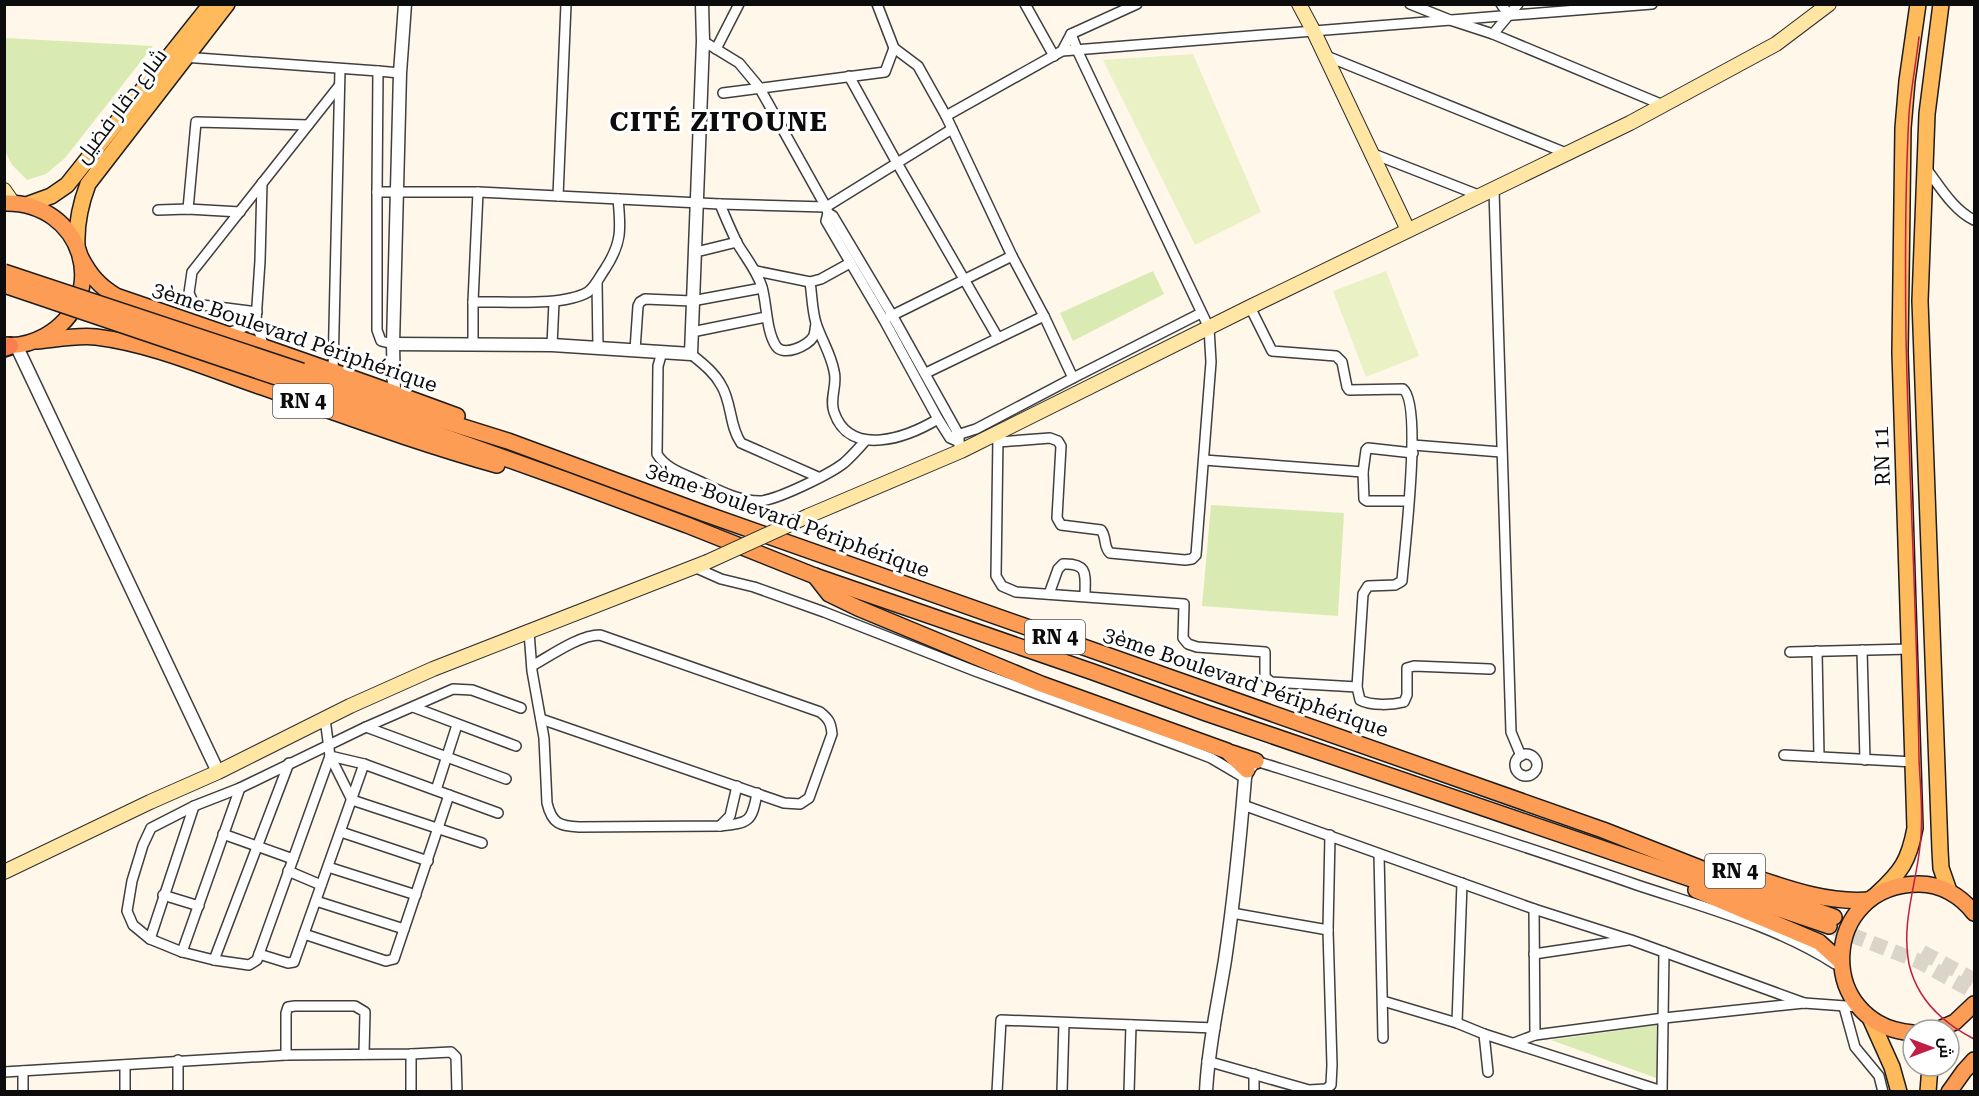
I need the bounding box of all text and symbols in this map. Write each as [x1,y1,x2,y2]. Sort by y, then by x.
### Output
street label: شارع دقار فضيل [70,44,174,169]
district label: CITÉ ZITOUNE [609,106,829,138]
street label: 3ème Boulevard Périphérique [149,277,441,397]
road number: RN 4 [273,384,333,418]
street label: RN 11 [1869,425,1895,487]
street label: 3ème Boulevard Périphérique [643,457,933,583]
road number: RN 4 [1025,620,1085,654]
street label: 3ème Boulevard Périphérique [1100,622,1392,742]
road number: RN 4 [1705,854,1765,888]
north arrow [1901,1018,1961,1078]
text: ش [1936,1038,1955,1058]

